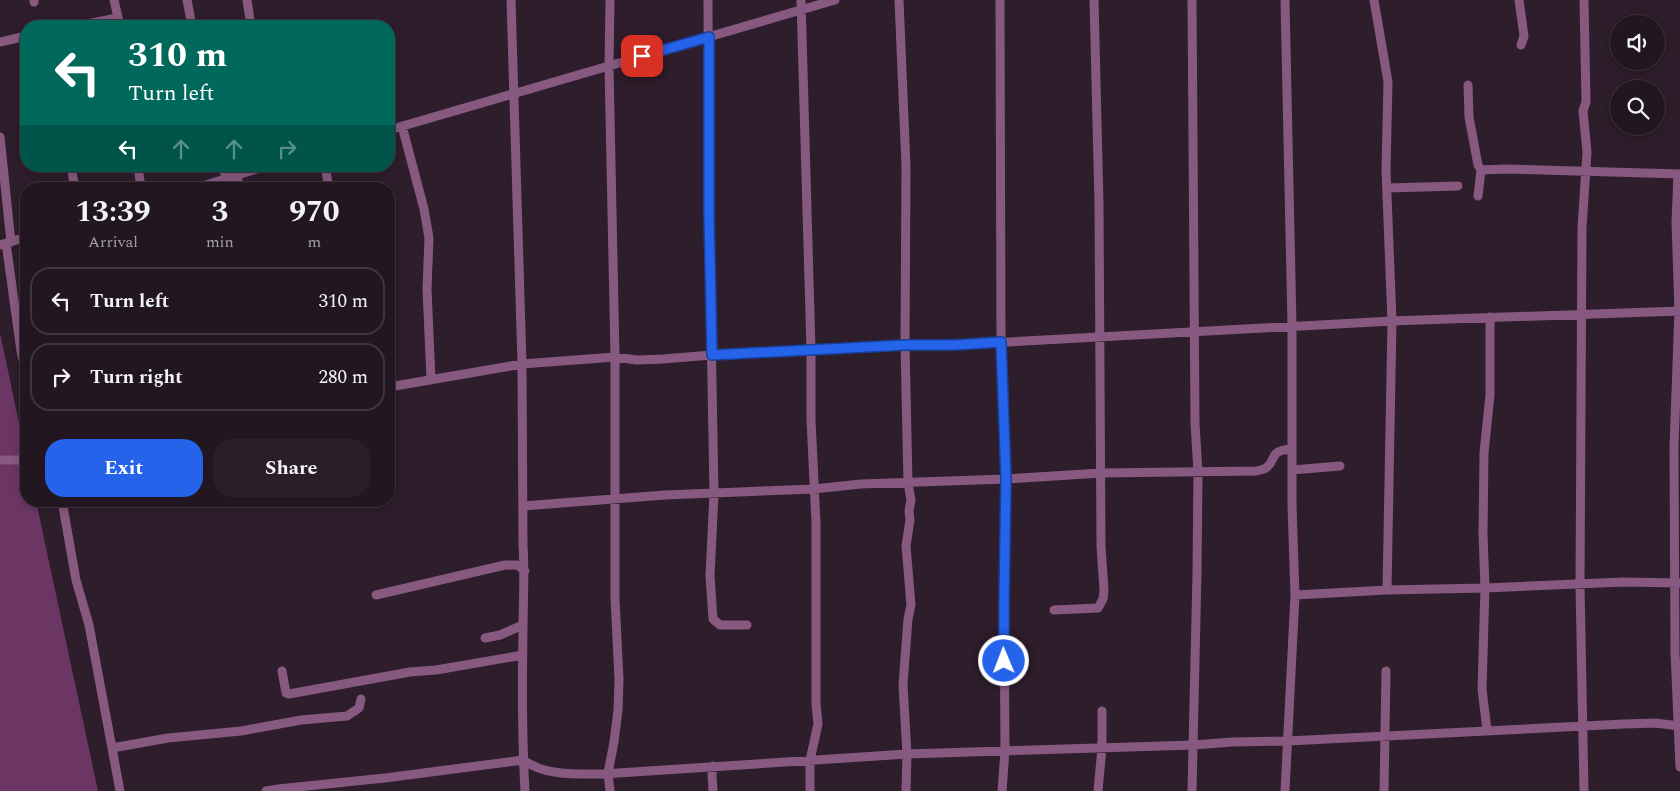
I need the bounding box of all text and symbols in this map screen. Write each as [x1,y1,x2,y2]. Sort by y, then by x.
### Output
map controls [1610,15,1665,135]
button: sound [1610,15,1665,70]
text: 310 m [128,29,227,82]
pin [621,35,663,77]
icon: left [45,40,110,105]
icon: arrive [628,42,656,70]
text: Turn left [128,77,214,110]
button: search [1610,80,1665,135]
icon: left [114,135,142,163]
icon: ahead [167,135,195,163]
icon: ahead [220,135,248,163]
icon: right [273,135,301,163]
text: 13:39 [75,189,151,235]
text: 3 [211,189,228,235]
text: 970 [289,189,340,235]
text: Arrival [88,230,138,254]
text: min [206,230,234,254]
text: m [308,230,321,254]
icon: left [47,287,75,315]
text: Turn left [90,287,169,316]
text: 310 m [318,287,368,316]
icon: right [47,363,75,391]
text: Turn right [90,363,183,392]
text: 280 m [318,363,368,392]
button: Exit [45,439,203,497]
button: Share [213,439,370,497]
position arrow [977,634,1029,686]

